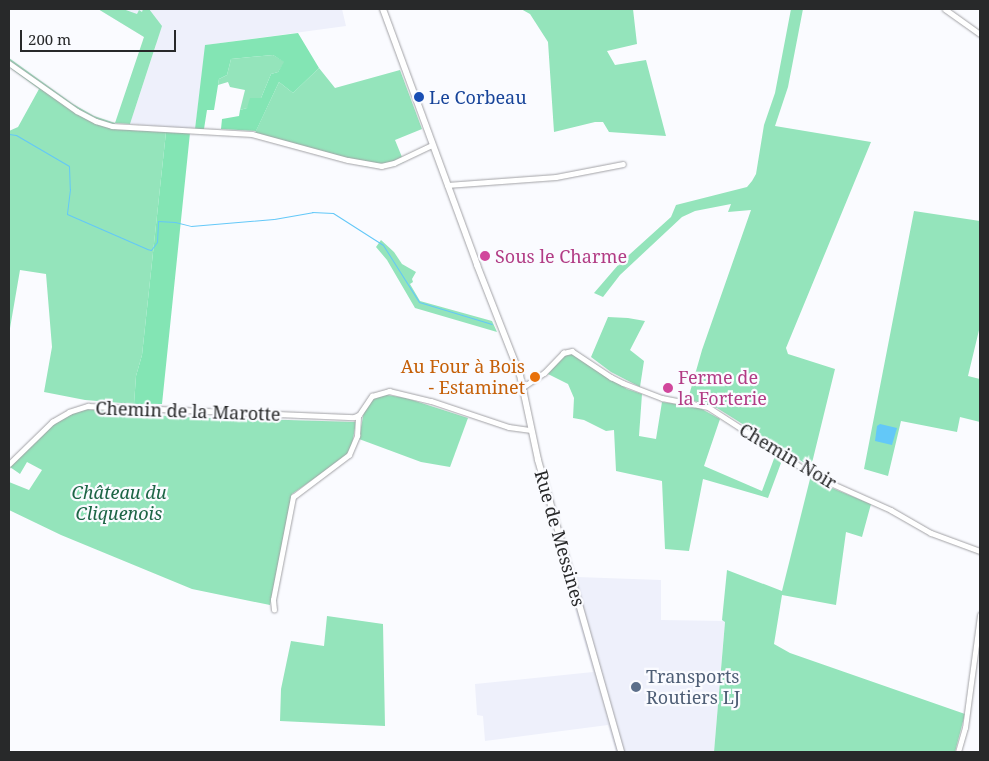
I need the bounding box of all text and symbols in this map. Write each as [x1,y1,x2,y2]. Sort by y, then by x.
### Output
scale bar [22,20,179,52]
text: 200 m [28,29,71,49]
place label: Le Corbeau [429,86,527,108]
marker: Le Corbeau [413,91,425,103]
place label: Sous le Charme [495,245,627,267]
marker: Sous le Charme [479,250,491,262]
place label: Au Four à Bois - Estaminet [401,356,525,398]
place label: Ferme de la Forterie [678,367,767,409]
marker: Au Four à Bois - Estaminet [529,371,541,383]
marker: Ferme de la Forterie [662,382,674,394]
street label: Chemin de la Marotte [95,397,281,425]
street label: Chemin Noir [735,419,841,493]
street label: Rue de Messines [530,467,590,609]
park label: Château du Cliquenois [71,482,167,524]
place label: Transports Routiers LJ [646,666,740,709]
marker: Transports Routiers LJ [630,681,642,693]

